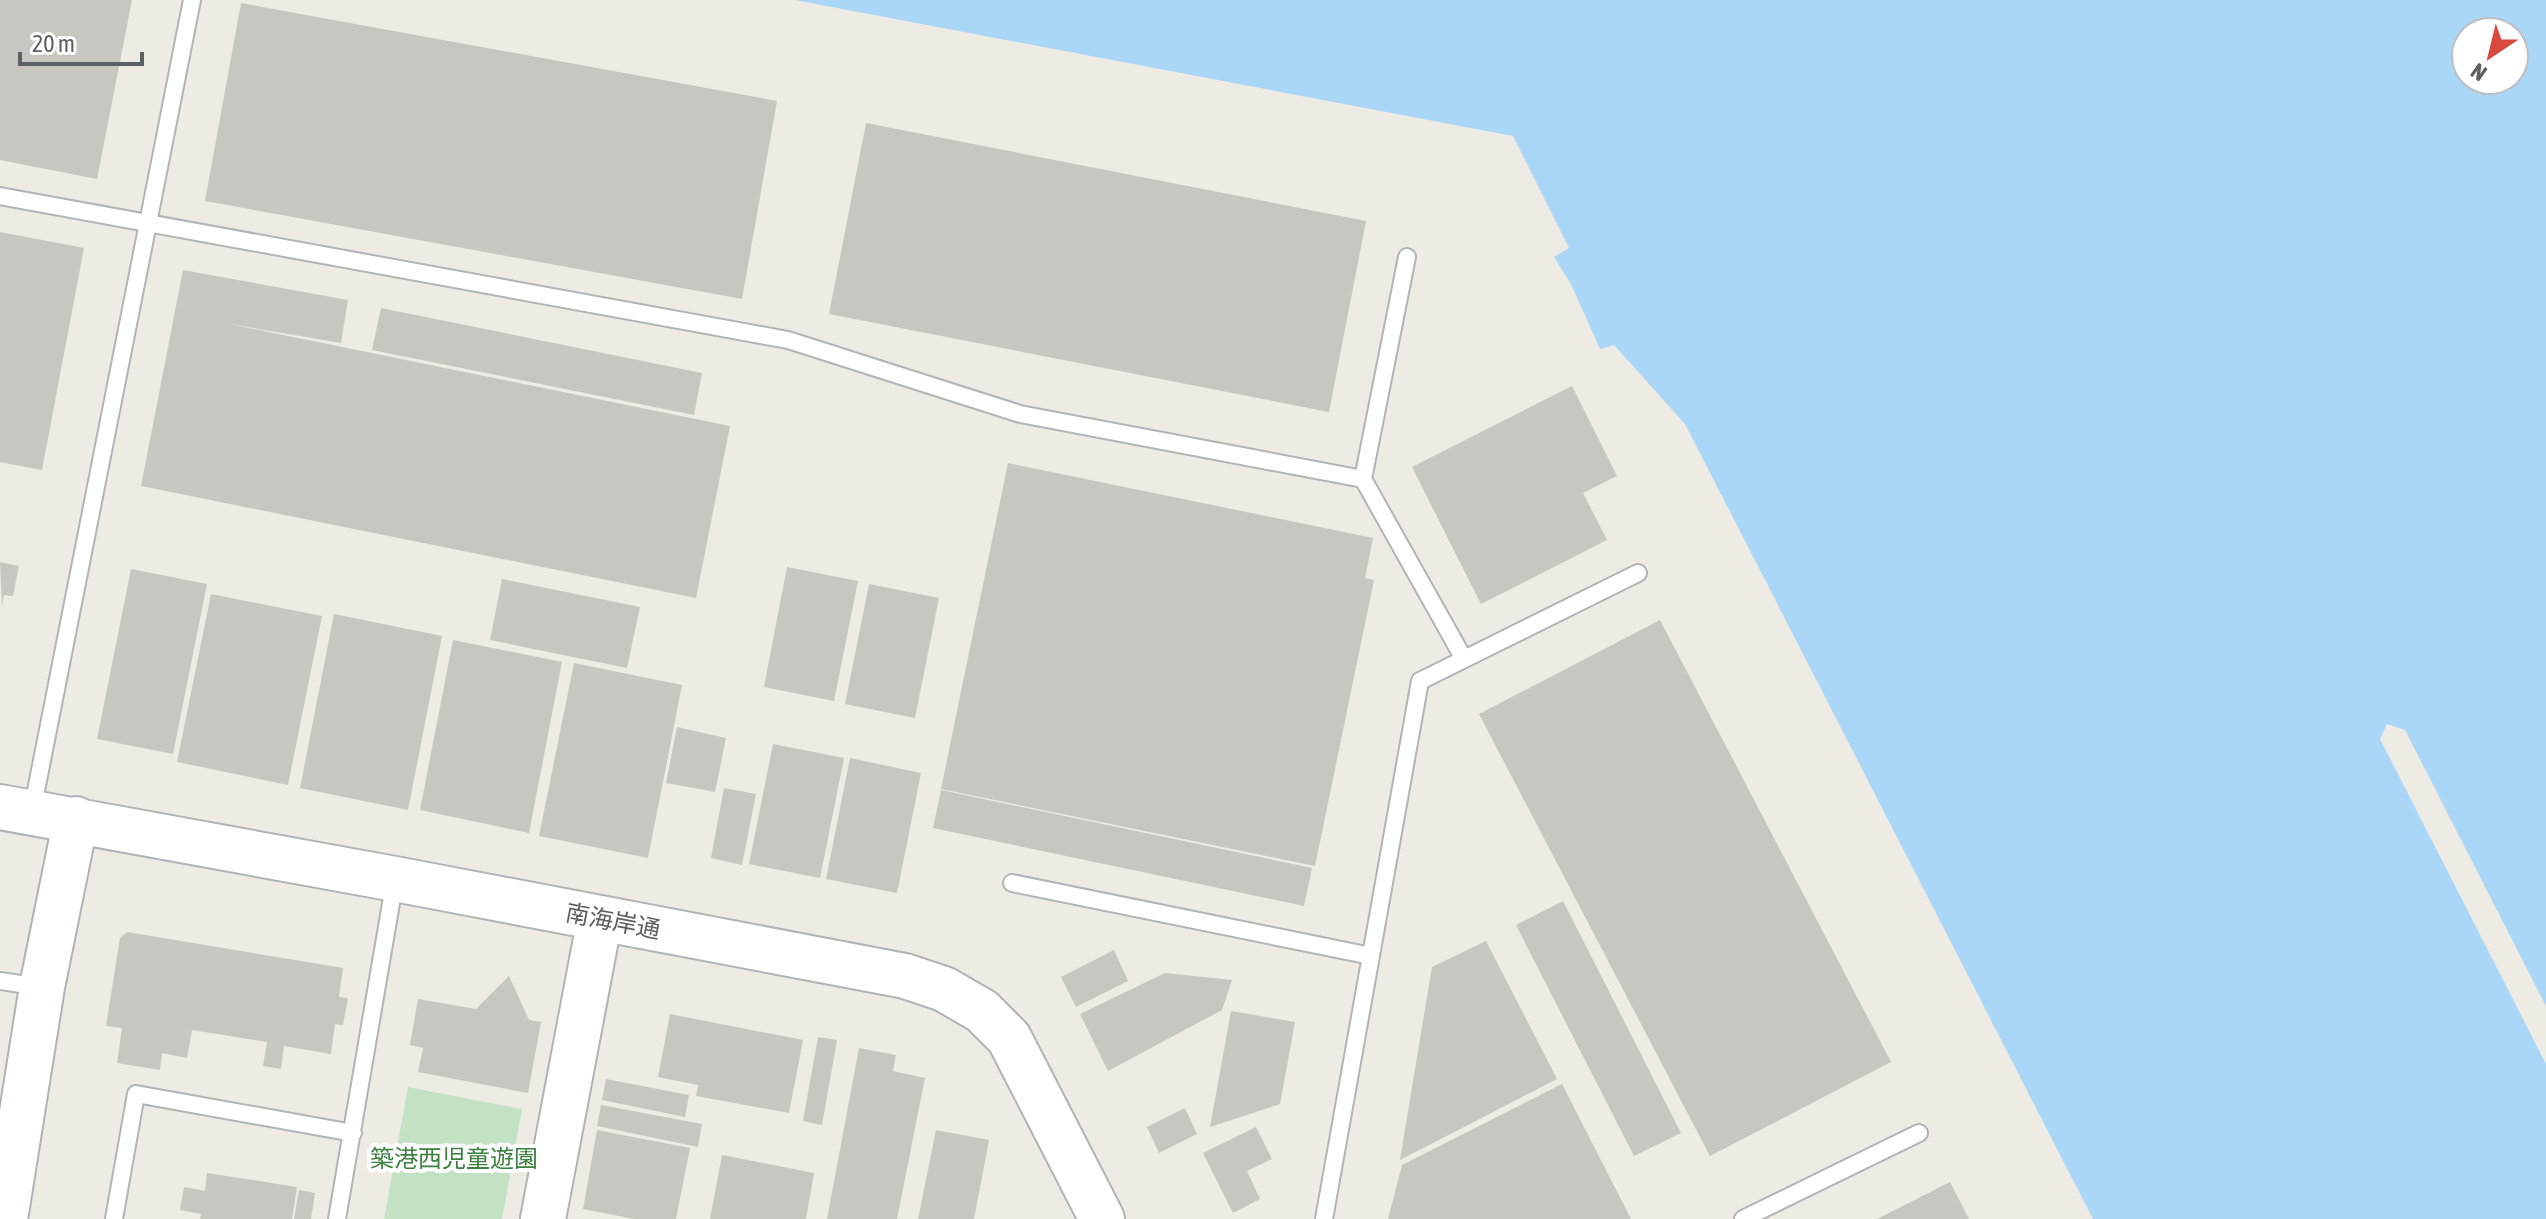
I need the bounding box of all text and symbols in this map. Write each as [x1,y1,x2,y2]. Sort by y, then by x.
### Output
scale bar [20,16,142,66]
north arrow [2450,16,2530,96]
text: 20 m [32,30,75,57]
text: N [2466,58,2491,87]
street label: 南海岸通 [563,899,663,943]
park label: 築港西児童遊園 [370,1145,538,1172]

